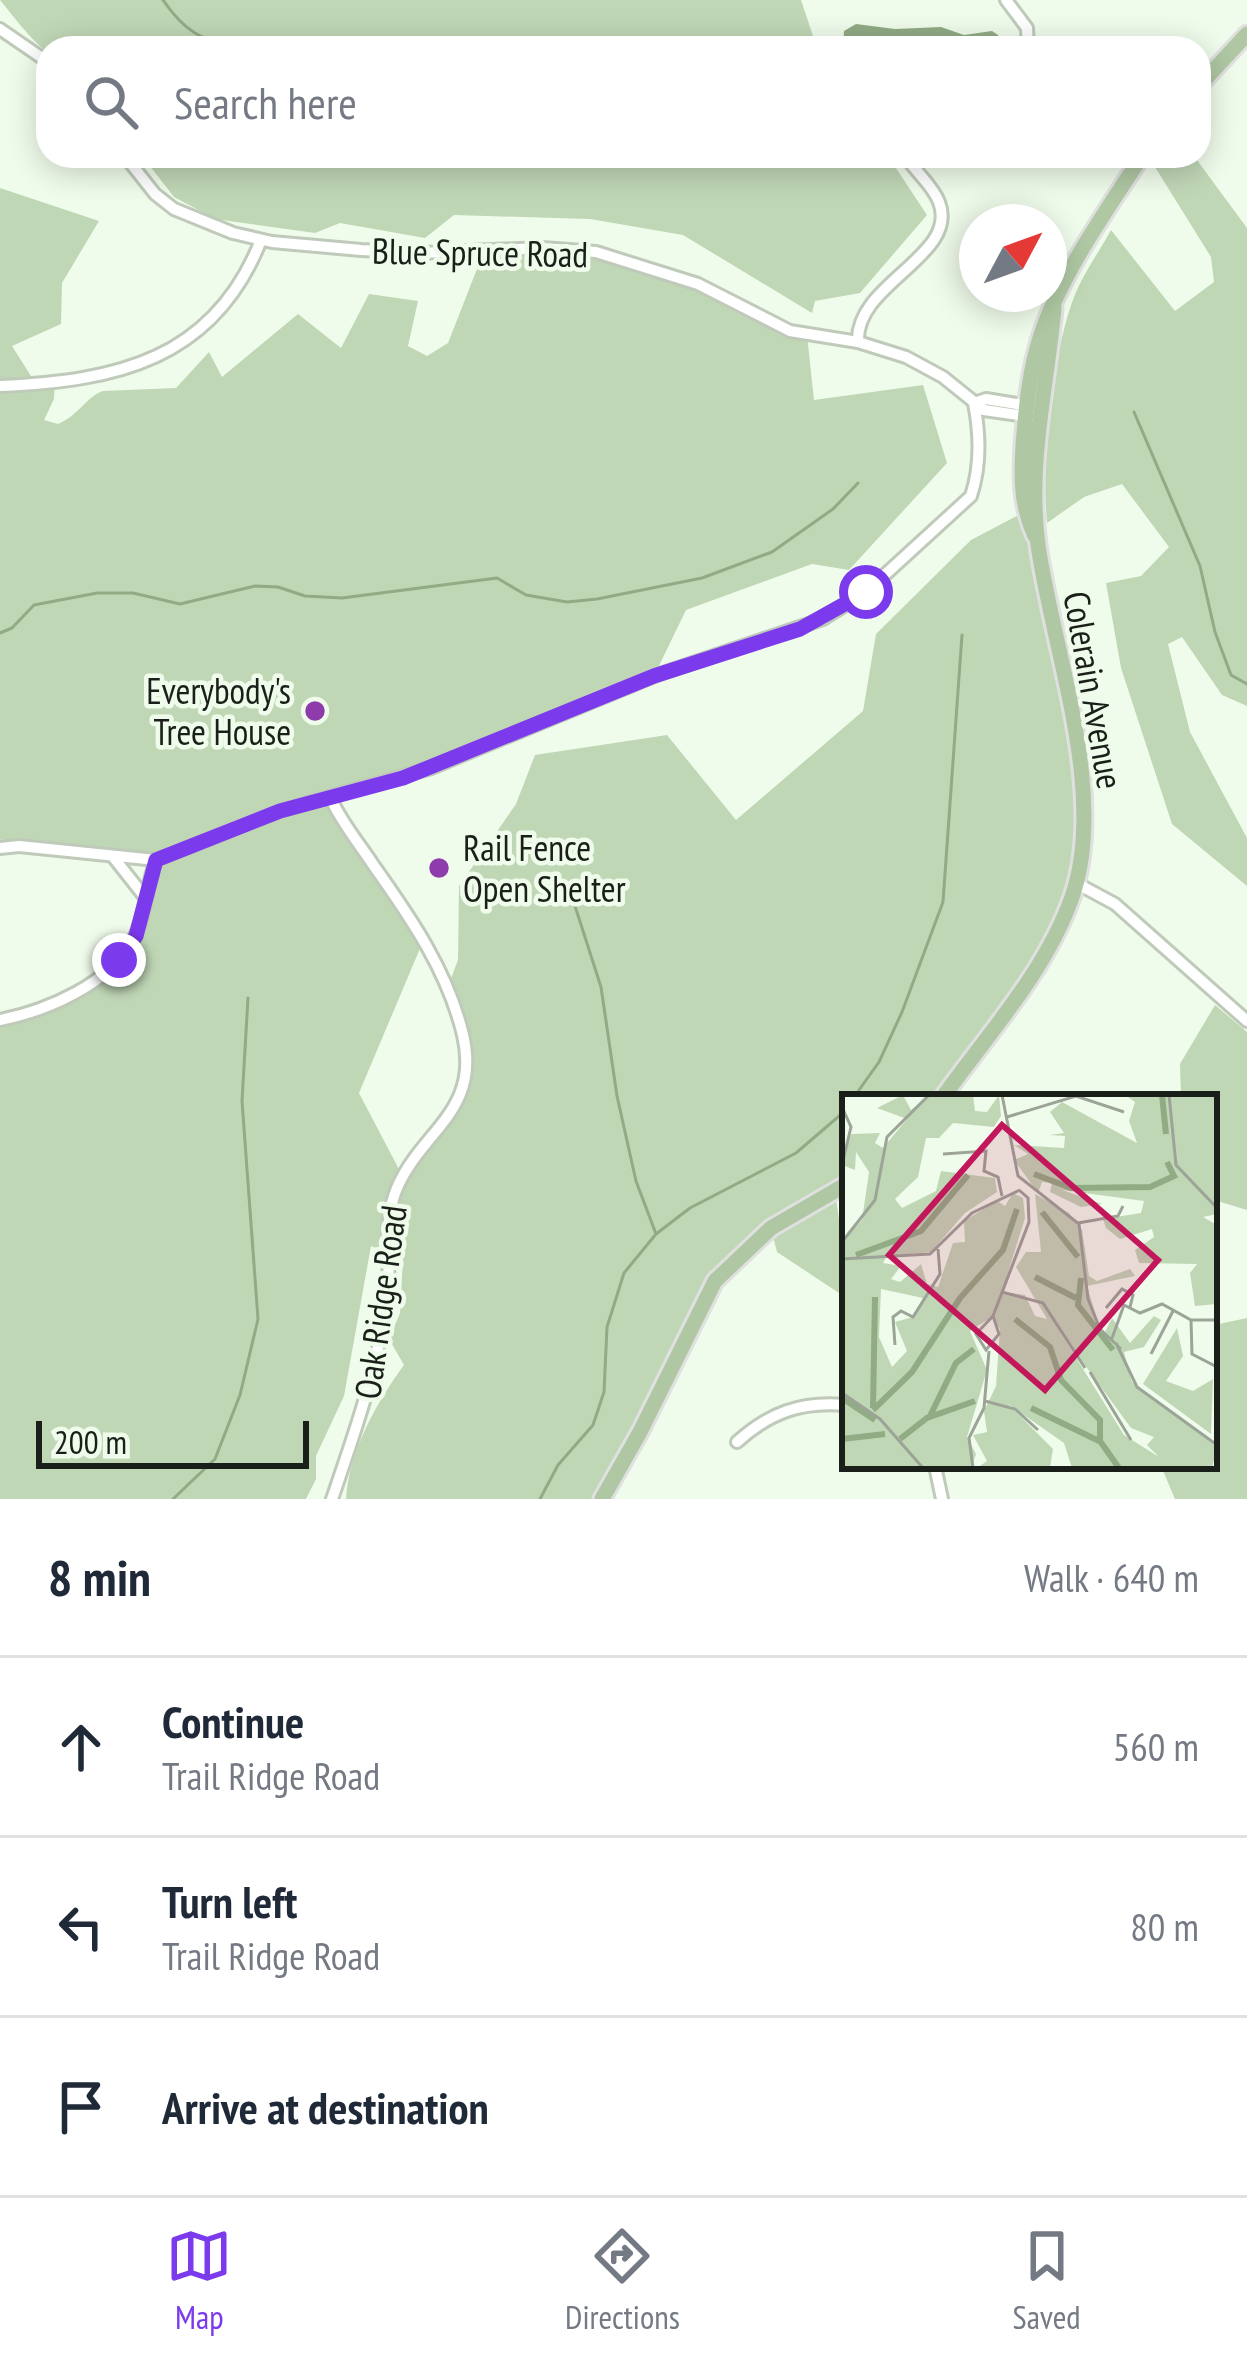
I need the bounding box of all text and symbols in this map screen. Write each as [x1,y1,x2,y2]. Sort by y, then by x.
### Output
search box [36,36,1211,168]
icon: search [78,69,144,135]
text: Search here [174,73,357,131]
north arrow [959,204,1067,312]
street label: Blue Spruce Road [372,227,588,277]
route start [839,565,893,619]
street label: Colerain Avenue [1054,588,1134,792]
place label: Everybody's Tree House [146,667,291,755]
marker: Everybody's Tree House [302,698,328,724]
place label: Rail Fence Open Shelter [463,824,626,912]
marker: Rail Fence Open Shelter [426,855,452,881]
route end [92,933,146,987]
inset map [842,1094,1217,1469]
street label: Oak Ridge Road [343,1202,417,1402]
scale bar [36,1415,309,1468]
text: 200 m [54,1420,127,1463]
text: 8 min [48,1544,151,1610]
text: Walk · 640 m [1024,1552,1199,1603]
text: Continue [162,1692,304,1750]
icon: ahead [48,1714,114,1780]
text: 560 m [1113,1721,1199,1772]
text: Trail Ridge Road [162,1750,380,1801]
text: Turn left [162,1872,297,1930]
icon: left [48,1894,114,1960]
text: 80 m [1130,1901,1199,1952]
text: Trail Ridge Road [162,1930,380,1981]
icon: arrive [48,2074,114,2140]
text: Arrive at destination [162,2078,489,2136]
tab: Map [166,2223,232,2338]
tab: Directions [565,2223,680,2338]
tab: Saved [1013,2223,1081,2338]

